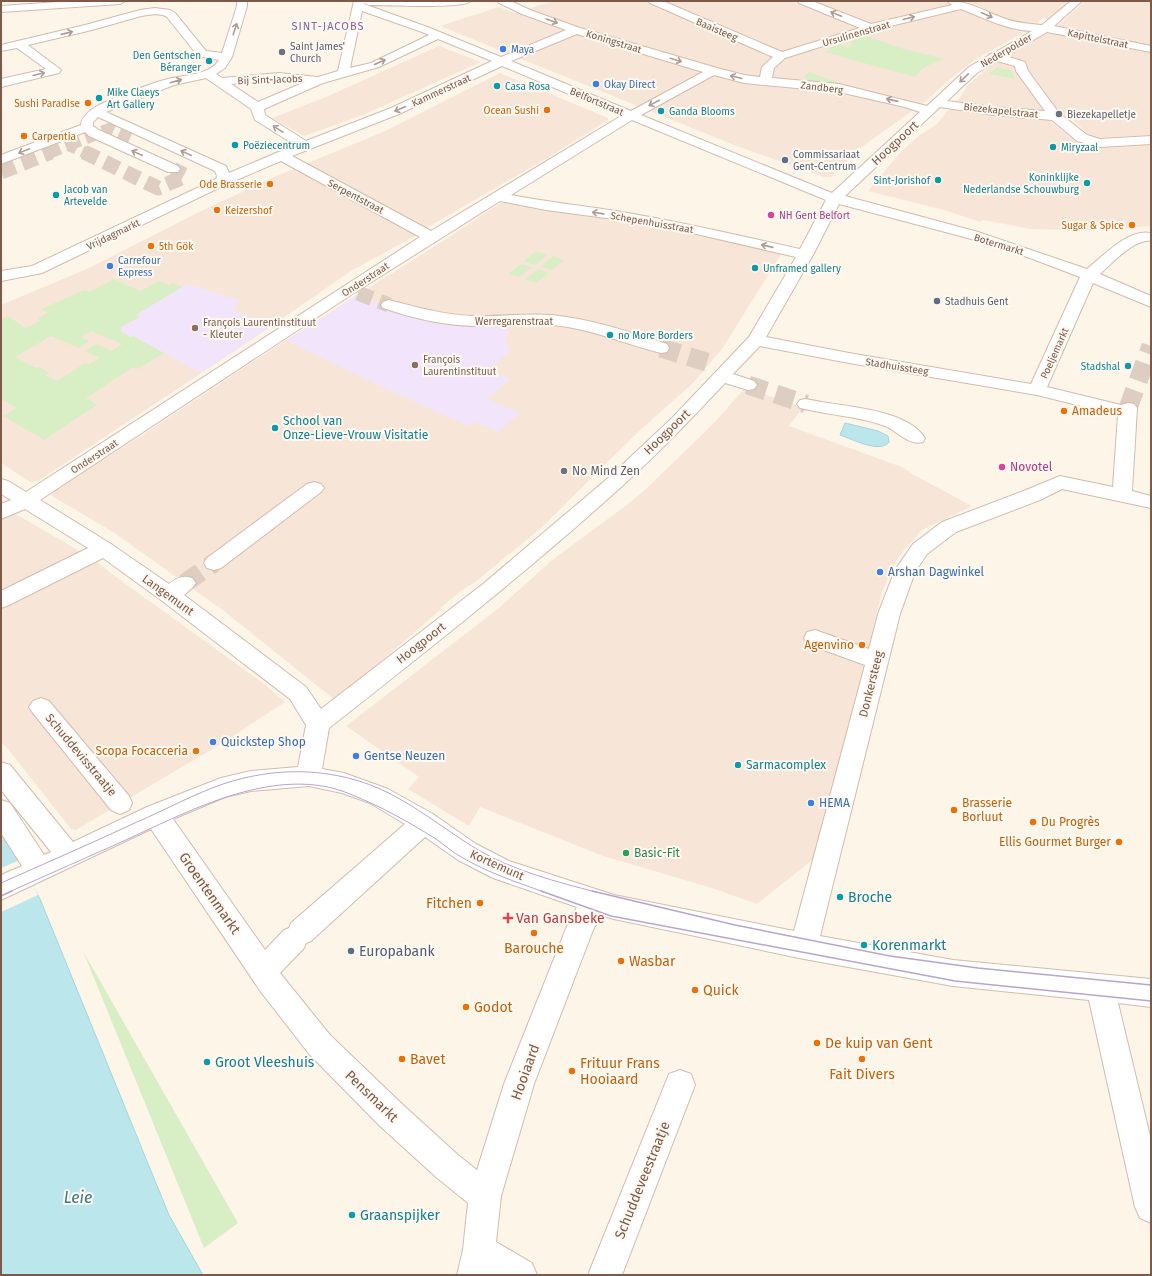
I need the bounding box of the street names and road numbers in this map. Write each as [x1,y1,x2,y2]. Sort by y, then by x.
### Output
street label: Baaisteeg [694,16,740,44]
street label: Ursulinenstraat [821,18,892,49]
street label: Kapittelstraat [1066,27,1130,51]
street label: Koningstraat [584,28,643,56]
street label: Nederpolder [979,31,1035,70]
street label: Kammerstraat [410,72,473,110]
street label: Bij Sint-Jacobs [237,73,303,87]
street label: Zandberg [800,79,845,97]
street label: Belfortstraat [568,85,626,119]
street label: Biezekapelstraat [963,101,1039,121]
street label: Hoogpoort [869,117,922,168]
street label: Serpentstraat [325,177,386,217]
street label: Schepenhuisstraat [609,210,695,236]
street label: Vrijdagmarkt [85,217,143,253]
street label: Botermarkt [972,232,1025,258]
street label: Onderstraat [340,260,392,300]
street label: Werregarenstraat [475,316,553,328]
street label: Poeljemarkt [1038,326,1072,381]
street label: Stadhuissteeg [864,356,930,378]
street label: Hoogpoort [641,406,693,457]
street label: Onderstraat [69,437,121,477]
street label: Langemunt [139,572,197,619]
street label: Hoogpoort [394,619,449,667]
street label: Donkersteeg [856,649,886,719]
street label: Schuddevisstraatje [42,711,120,799]
street label: Kortemunt [468,847,527,883]
street label: Groentenmarkt [175,849,245,938]
street label: Hooiaard [508,1042,543,1102]
street label: Pensmarkt [342,1067,402,1127]
street label: Schuddeveestraatje [611,1119,674,1241]

